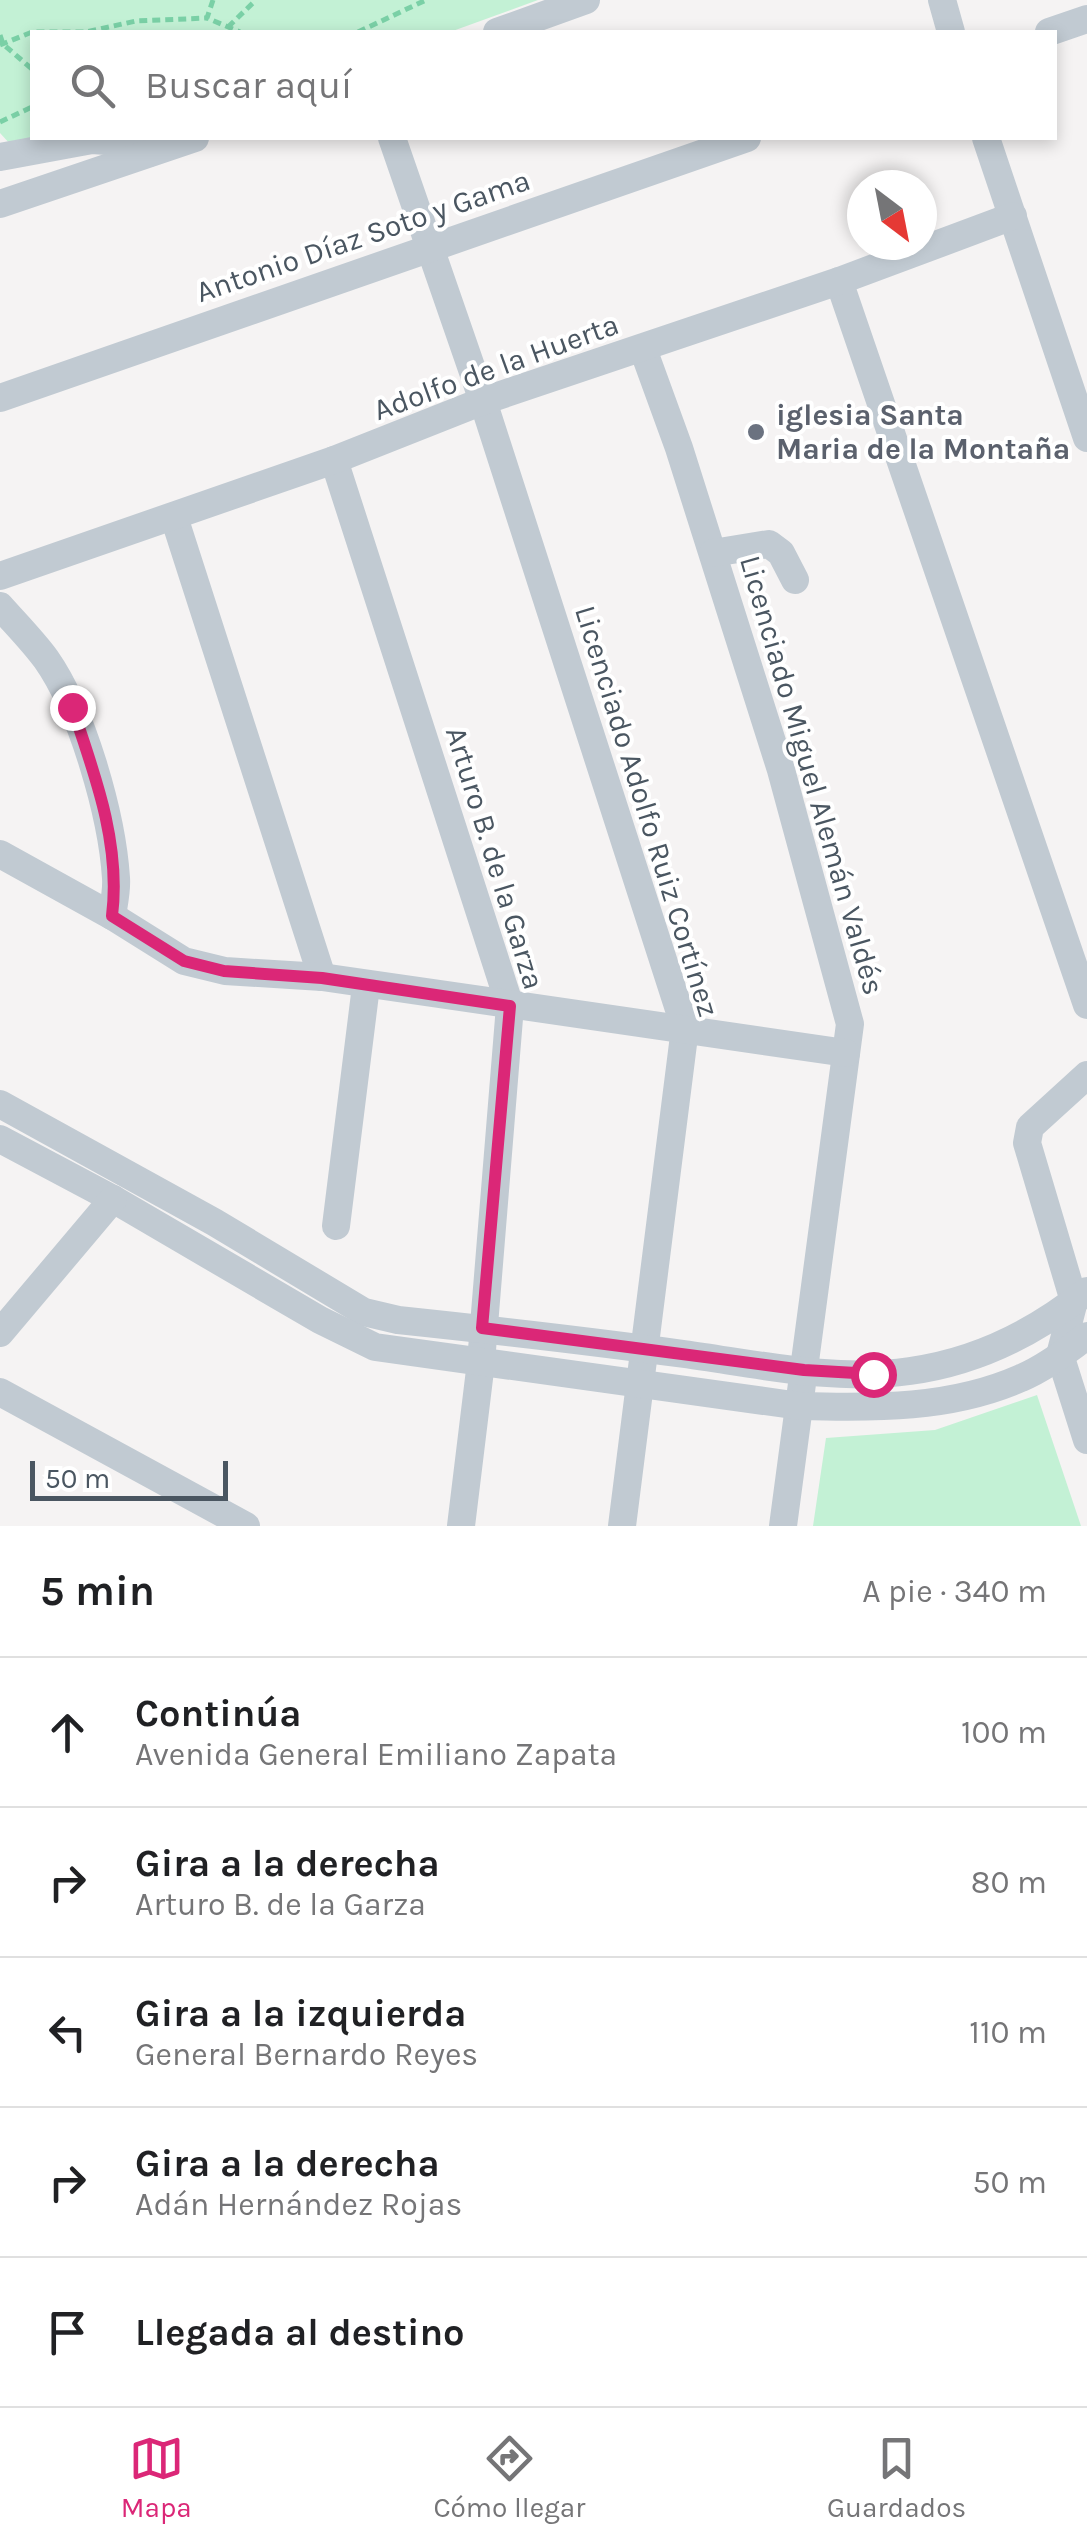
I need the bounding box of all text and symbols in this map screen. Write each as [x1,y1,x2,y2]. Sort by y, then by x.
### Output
search box [30,30,1057,140]
icon: search [65,58,120,113]
text: Buscar aquí [145,63,352,108]
street label: Antonio Díaz Soto y Gama [191,162,535,310]
north arrow [847,170,937,260]
street label: Adolfo de la Huerta [369,306,623,428]
place label: iglesia Santa Maria de la Montaña [776,397,1070,467]
marker: iglesia Santa Maria de la Montaña [745,421,767,443]
street label: Licenciado Miguel Alemán Valdés [732,551,892,999]
street label: Licenciado Adolfo Ruiz Cortínez [567,601,727,1021]
route end [50,685,96,731]
street label: Arturo B. de la Garza [438,722,552,994]
route start [851,1352,897,1398]
scale bar [30,1456,228,1500]
text: 50 m [45,1462,110,1495]
text: 5 min [40,1566,155,1616]
text: A pie · 340 m [862,1573,1047,1610]
text: Continúa [135,1691,301,1736]
icon: ahead [40,1705,95,1760]
text: 100 m [961,1714,1047,1751]
text: Avenida General Emiliano Zapata [135,1736,617,1773]
text: Gira a la derecha [135,1841,440,1886]
icon: right [40,1855,95,1910]
text: 80 m [971,1864,1047,1901]
text: Arturo B. de la Garza [135,1886,426,1923]
text: Gira a la izquierda [135,1991,467,2036]
icon: left [40,2005,95,2060]
text: 110 m [969,2014,1047,2051]
text: General Bernardo Reyes [135,2036,478,2073]
text: Gira a la derecha [135,2141,440,2186]
icon: right [40,2155,95,2210]
text: 50 m [972,2164,1047,2201]
text: Adán Hernández Rojas [135,2186,462,2223]
icon: arrive [40,2305,95,2360]
text: Llegada al destino [135,2310,465,2355]
tab: Mapa [121,2431,192,2524]
tab: Cómo llegar [433,2431,585,2524]
tab: Guardados [827,2431,966,2524]

